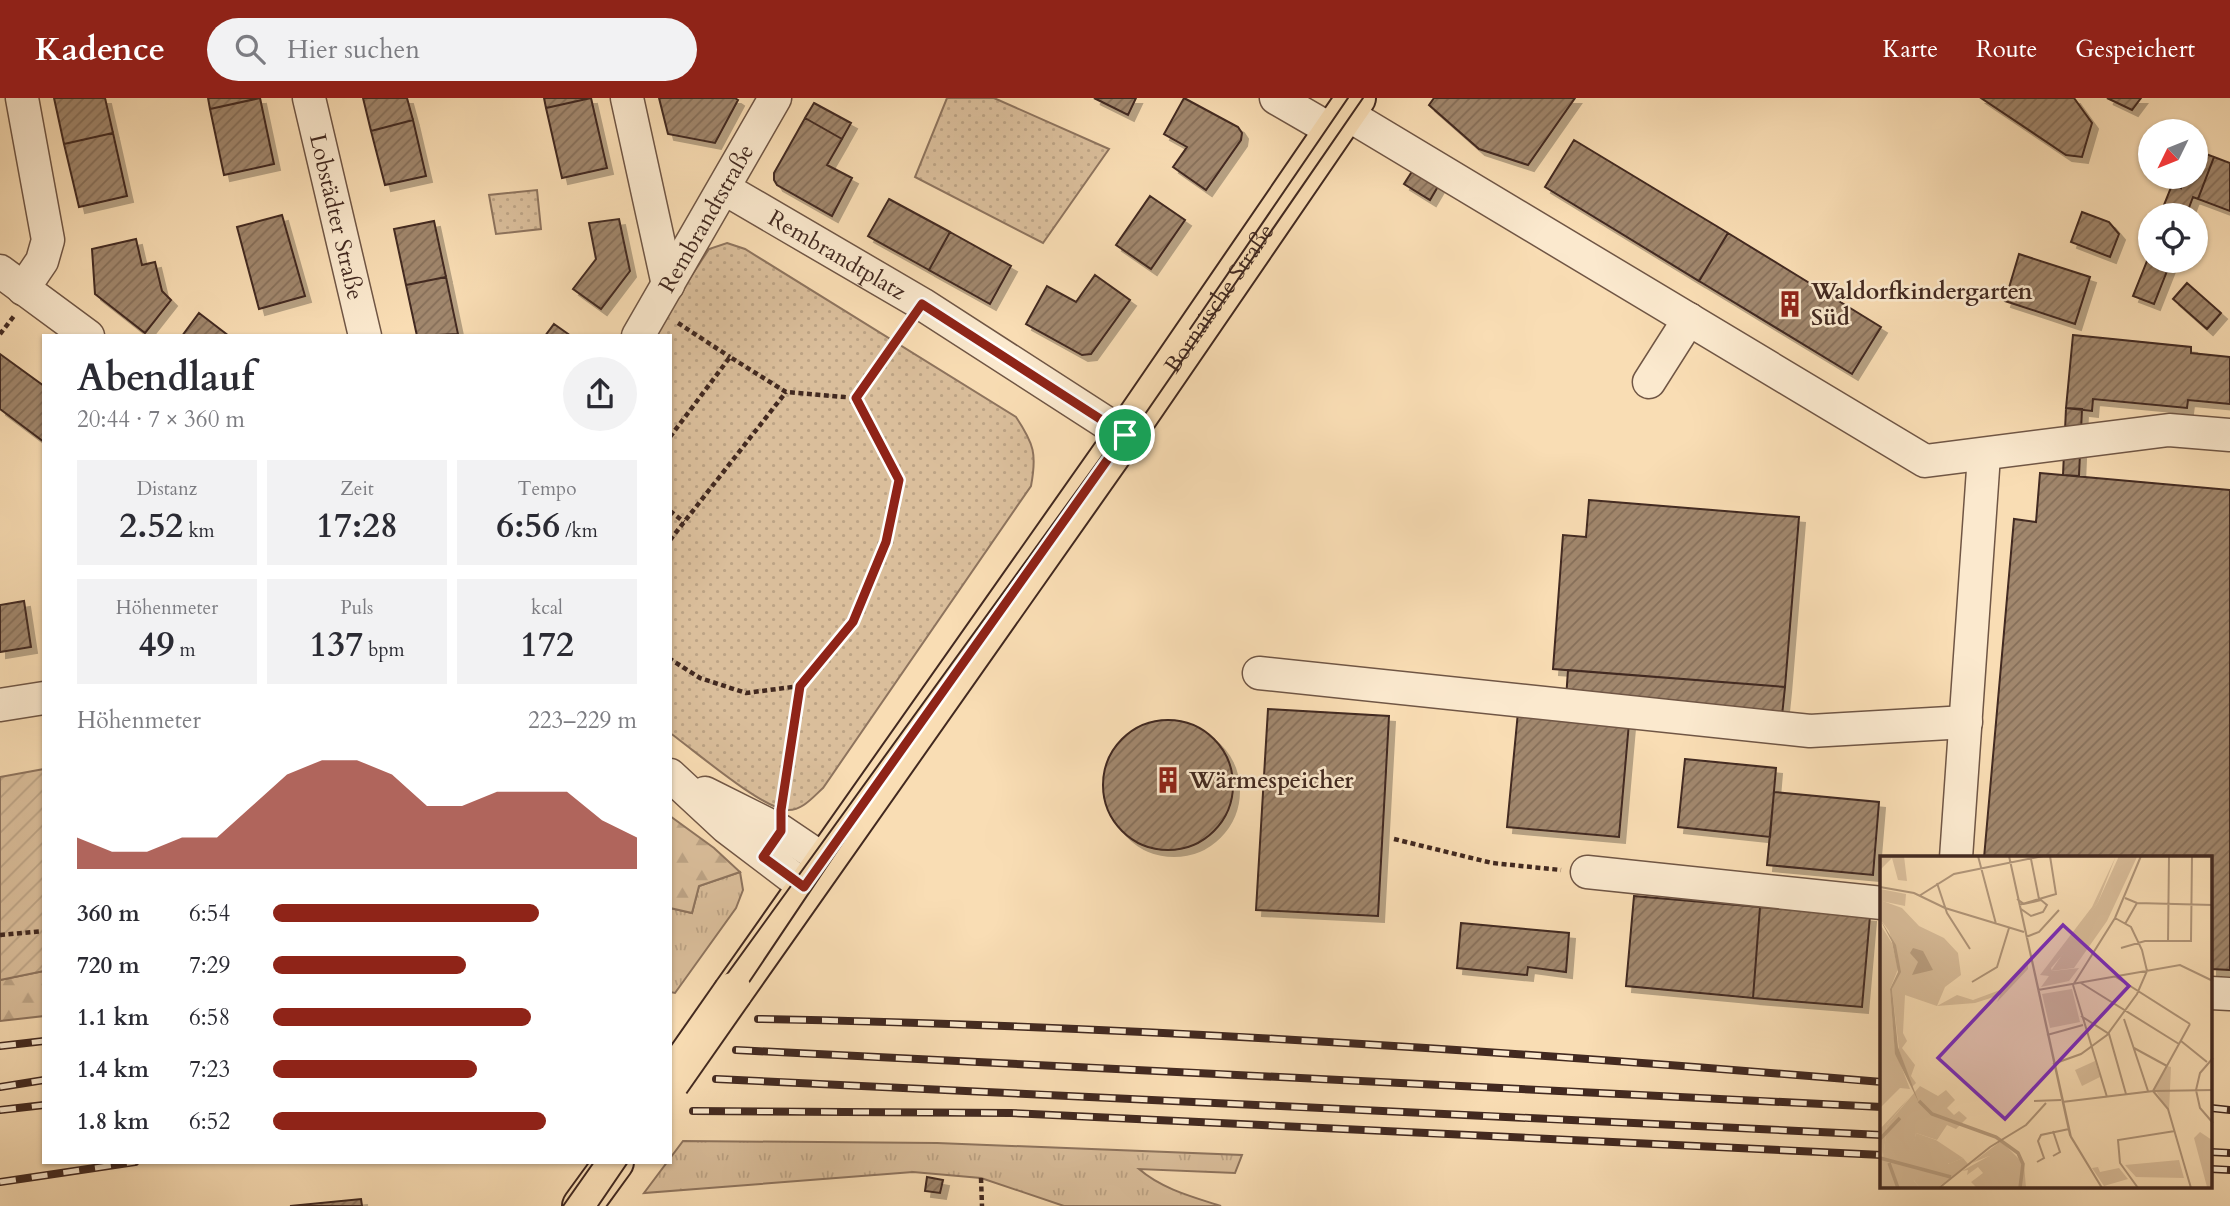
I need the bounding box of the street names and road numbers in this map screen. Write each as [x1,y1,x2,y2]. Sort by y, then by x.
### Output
street label: Lobstädter Straße [302,131,371,303]
street label: Rembrandtstraße [651,138,761,298]
street label: Rembrandtplatz [762,203,912,307]
street label: Bornaische Straße [1157,218,1281,379]

